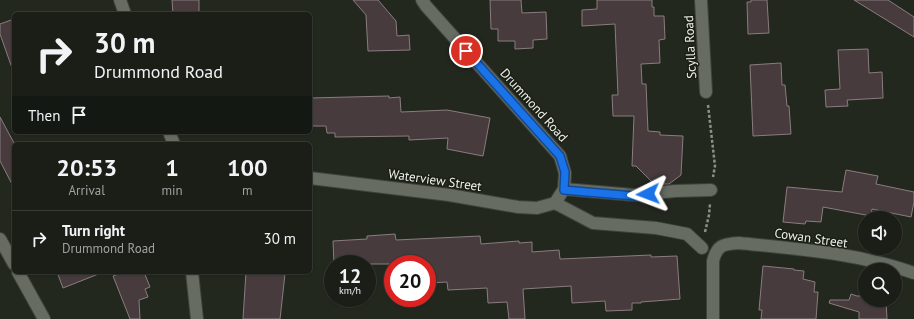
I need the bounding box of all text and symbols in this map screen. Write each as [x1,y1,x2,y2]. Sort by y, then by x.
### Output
street label: Scylla Road [680,15,700,79]
text: 30 m [94,24,155,61]
icon: right [28,28,80,80]
pin [449,34,483,68]
icon: arrive [455,40,477,62]
text: Drummond Road [94,60,223,83]
street label: Drummond Road [497,65,571,145]
icon: arrive [68,104,90,126]
text: Then [28,106,60,125]
text: 20:53 [56,152,117,183]
text: 1 [165,152,179,183]
text: 100 [227,152,268,183]
street label: Waterview Street [387,165,483,195]
position arrow [627,173,669,215]
text: Arrival [69,182,105,199]
text: min [161,182,183,199]
text: m [242,182,253,199]
map controls [858,211,902,307]
button: sound [858,211,902,255]
text: Turn right [62,221,125,240]
street label: Cowan Street [773,224,849,252]
icon: right [28,228,50,250]
text: 30 m [263,229,296,248]
text: Drummond Road [62,240,155,257]
speed limit sign: 20 [384,255,436,307]
text: 12 [339,263,361,289]
button: search [858,263,902,307]
text: km/h [339,284,361,297]

